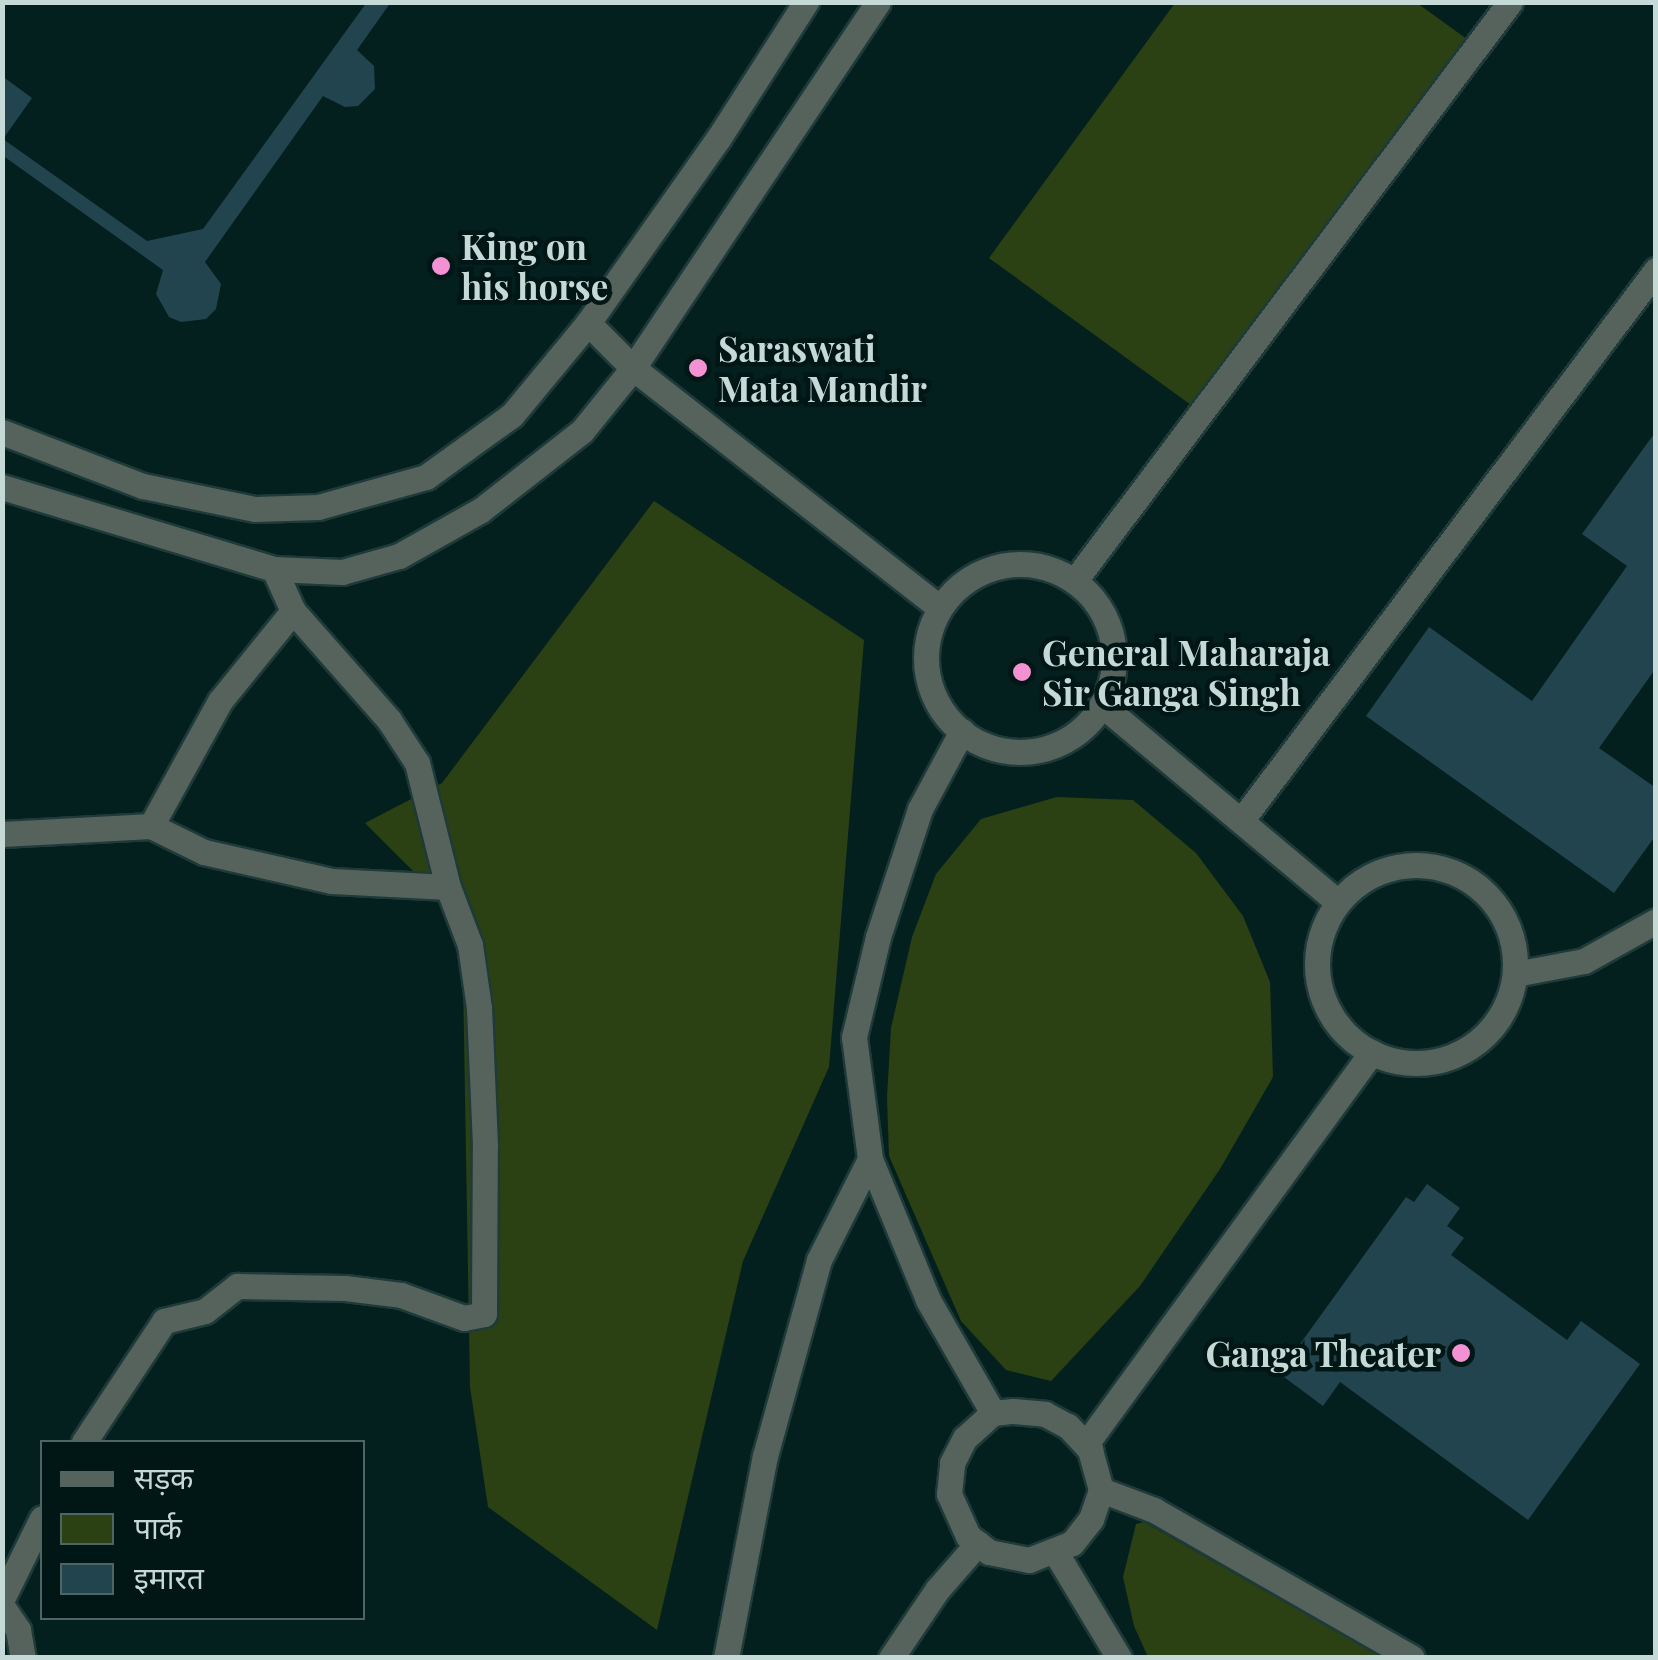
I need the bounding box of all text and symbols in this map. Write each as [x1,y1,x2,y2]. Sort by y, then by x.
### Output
place label: King on his horse [461,225,609,307]
marker: King on his horse [430,255,452,277]
place label: Saraswati Mata Mandir [718,327,927,409]
marker: Saraswati Mata Mandir [687,357,709,379]
place label: General Maharaja Sir Ganga Singh [1042,631,1330,713]
marker: General Maharaja Sir Ganga Singh [1011,661,1033,683]
place label: Ganga Theater [1204,1332,1441,1374]
marker: Ganga Theater [1450,1342,1472,1364]
legend [40,1440,365,1620]
text: सड़क [134,1457,193,1497]
text: पार्क [134,1507,182,1547]
text: इमारत [134,1557,204,1597]

